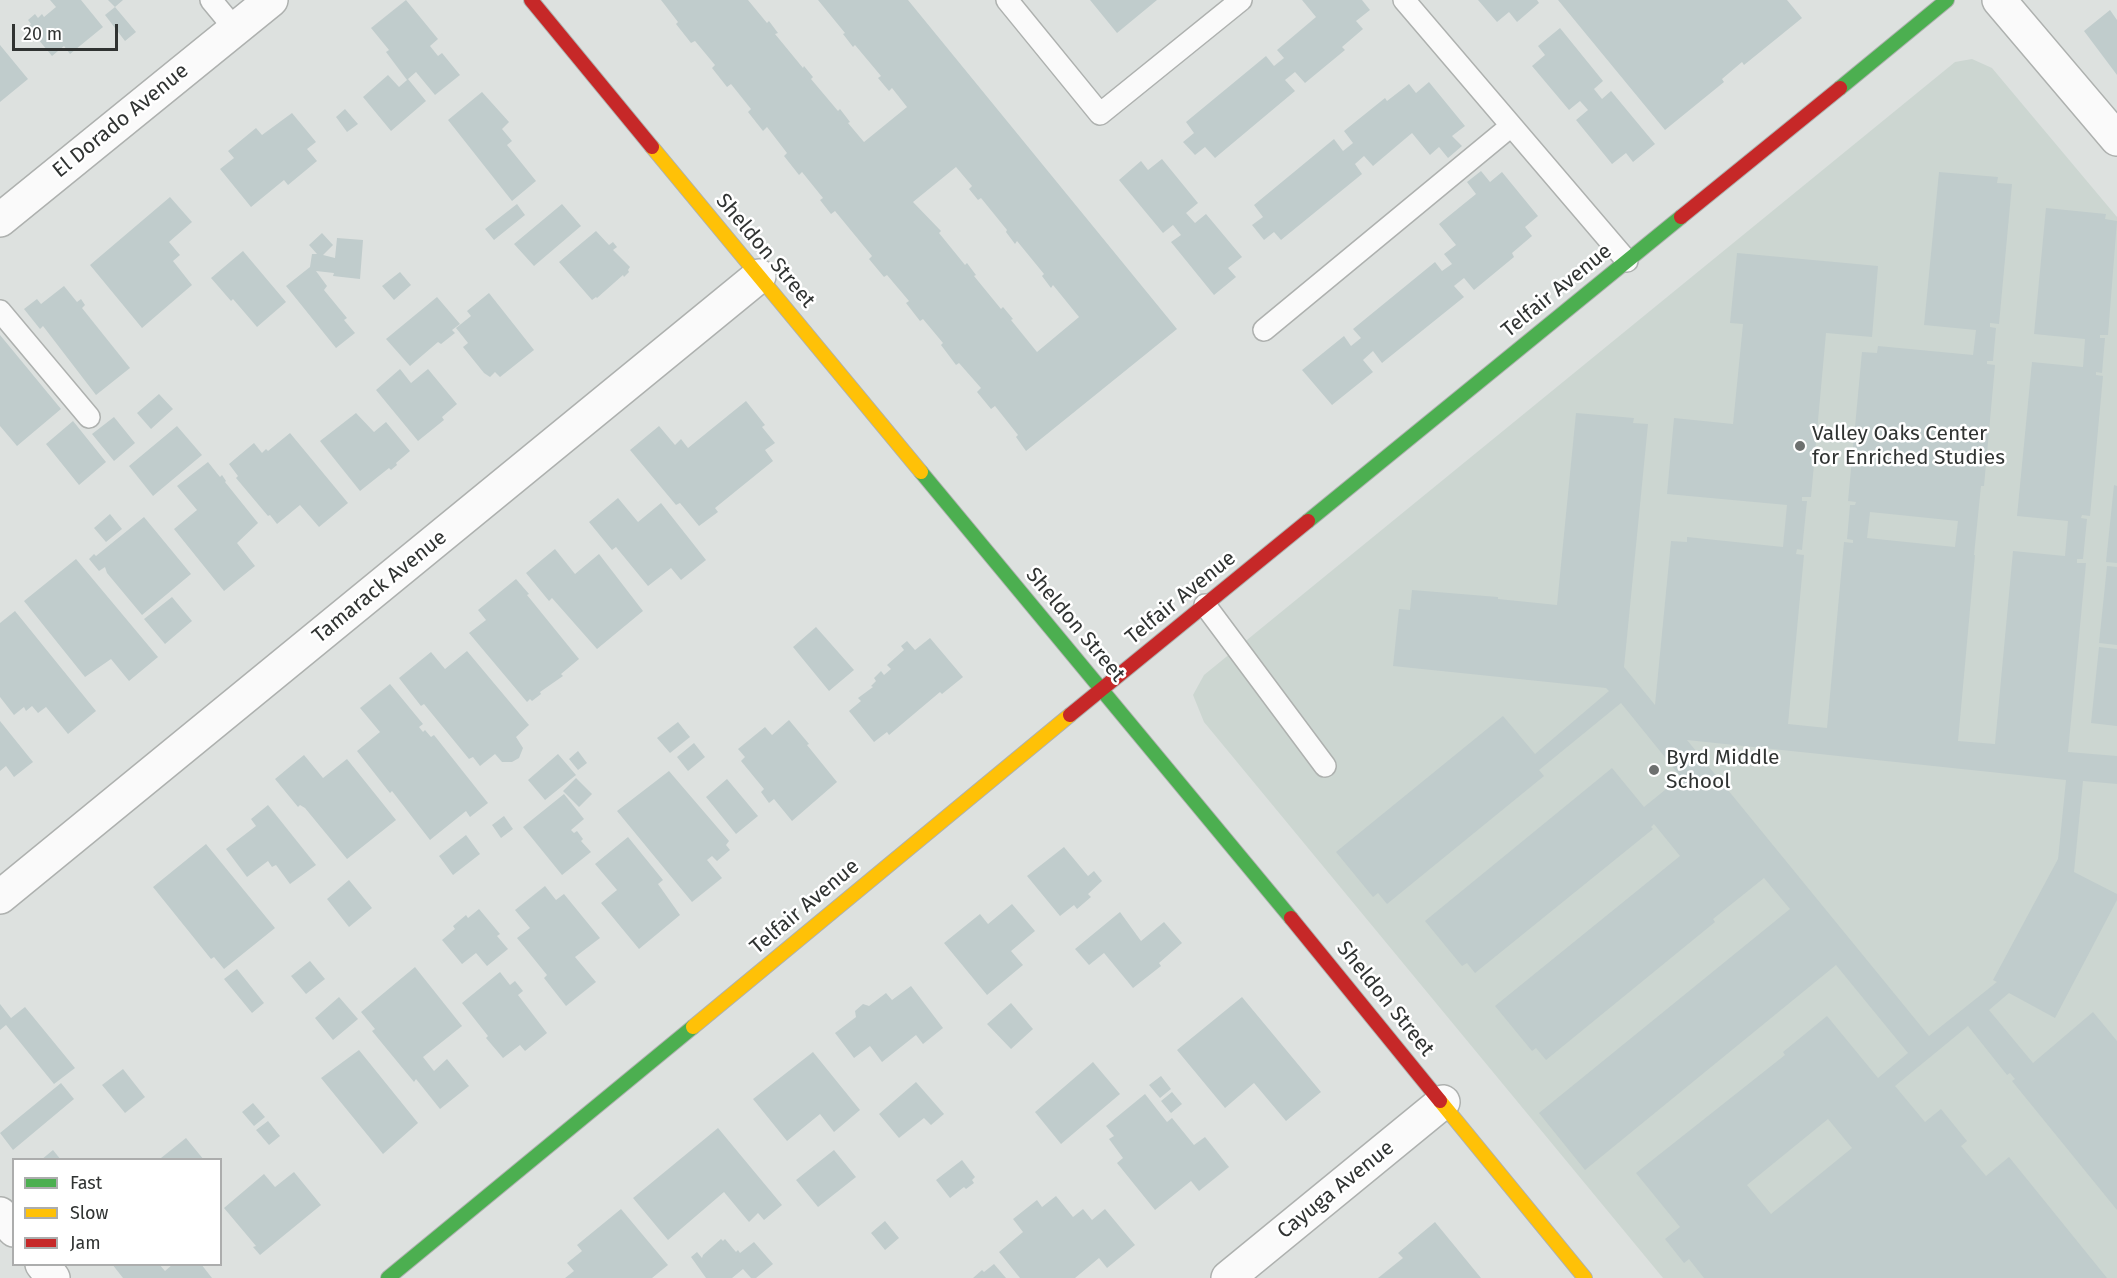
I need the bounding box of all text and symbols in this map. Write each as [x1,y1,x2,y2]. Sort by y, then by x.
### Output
scale bar [15,12,122,50]
text: 20 m [23,23,62,45]
street label: El Dorado Avenue [48,59,194,183]
street label: Sheldon Street [710,189,820,313]
street label: Telfair Avenue [1497,239,1617,343]
place label: Valley Oaks Center for Enriched Studies [1812,421,2005,471]
marker: Valley Oaks Center for Enriched Studies [1793,439,1807,453]
street label: Tamarack Avenue [308,525,452,649]
street label: Telfair Avenue [1121,546,1241,650]
street label: Sheldon Street [1020,563,1130,687]
place label: Byrd Middle School [1666,745,1780,795]
marker: Byrd Middle School [1647,763,1661,777]
street label: Telfair Avenue [745,854,865,960]
street label: Sheldon Street [1331,936,1439,1062]
street label: Cayuga Avenue [1273,1135,1399,1245]
legend [12,1158,222,1266]
text: Fast [70,1172,102,1194]
text: Slow [70,1202,108,1224]
text: Jam [70,1232,101,1254]

